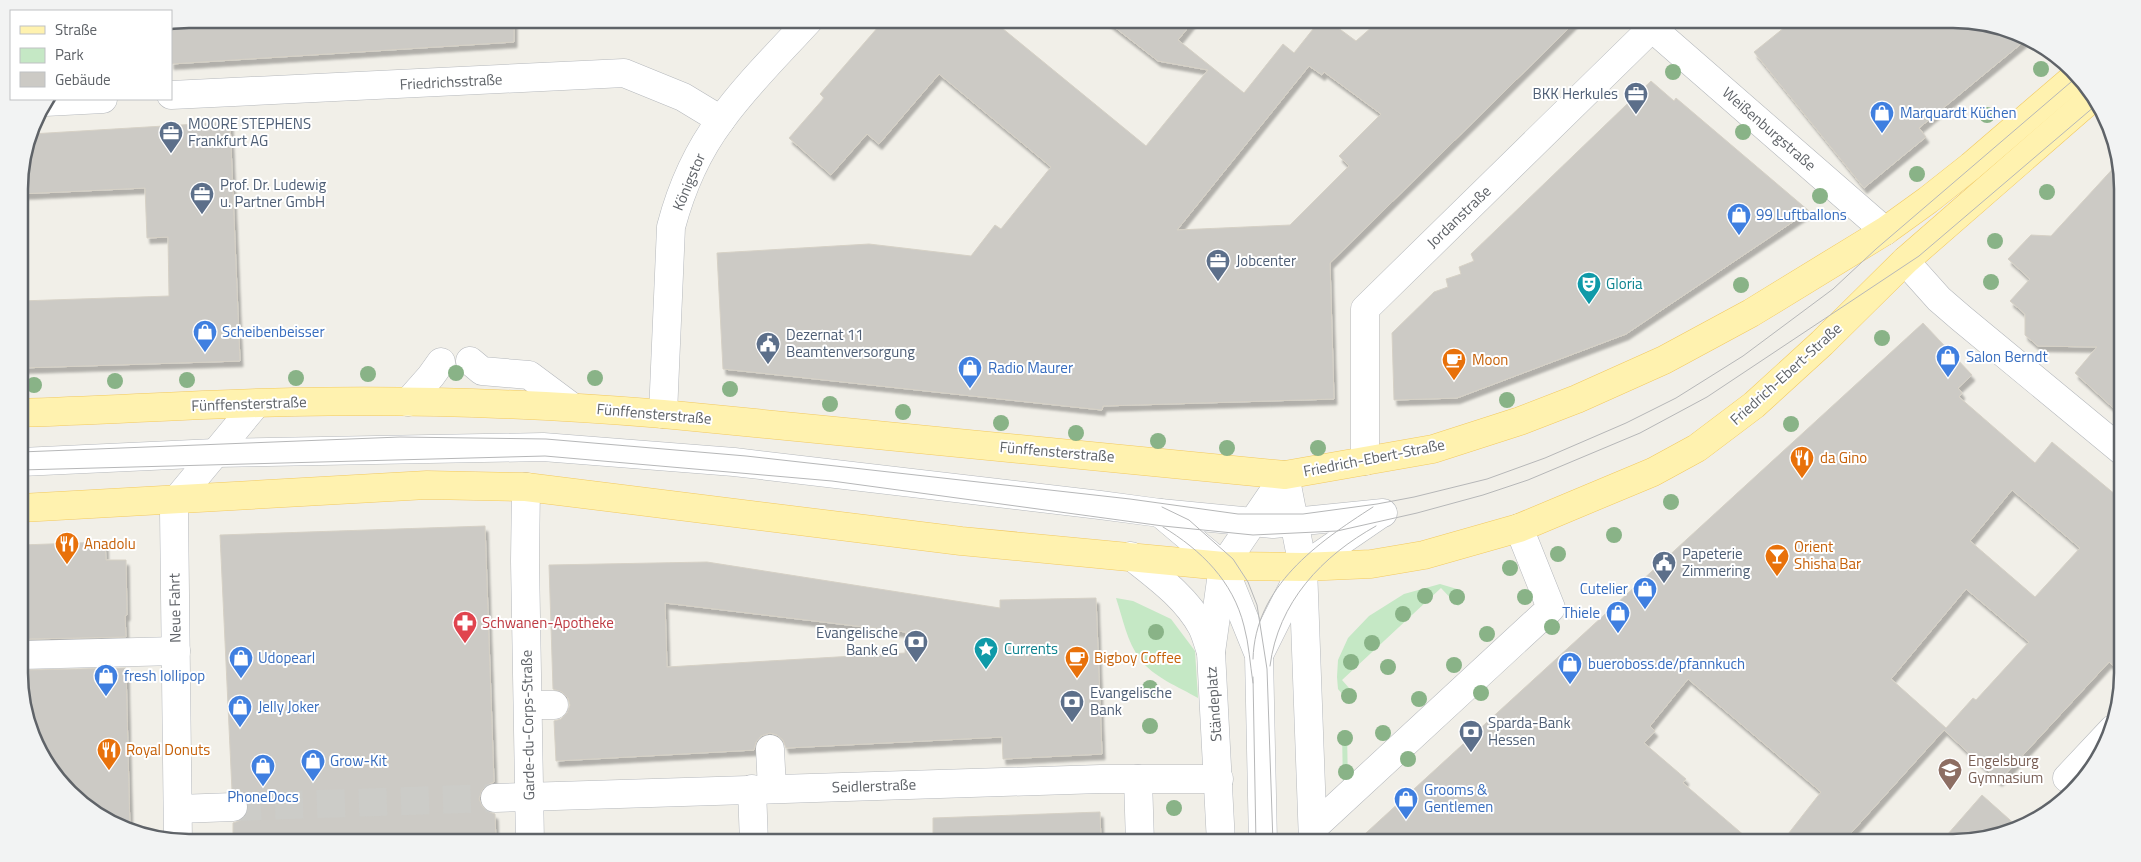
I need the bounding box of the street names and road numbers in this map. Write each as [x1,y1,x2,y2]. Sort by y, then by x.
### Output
street label: Friedrichsstraße [399,67,503,96]
street label: Weißenburgstraße [1717,81,1821,176]
street label: Königstor [666,149,711,214]
street label: Jordanstraße [1421,180,1496,253]
street label: Friedrich-Ebert-Straße [1725,317,1847,430]
street label: Fünffensterstraße [191,390,307,417]
street label: Fünffensterstraße [596,397,712,430]
street label: Friedrich-Ebert-Straße [1301,433,1446,482]
street label: Fünffensterstraße [999,435,1115,468]
street label: Neue Fahrt [162,572,187,643]
street label: Garde-du-Corps-Straße [515,650,540,800]
street label: Ständeplatz [1199,665,1228,742]
street label: Seidlerstraße [831,773,917,798]

